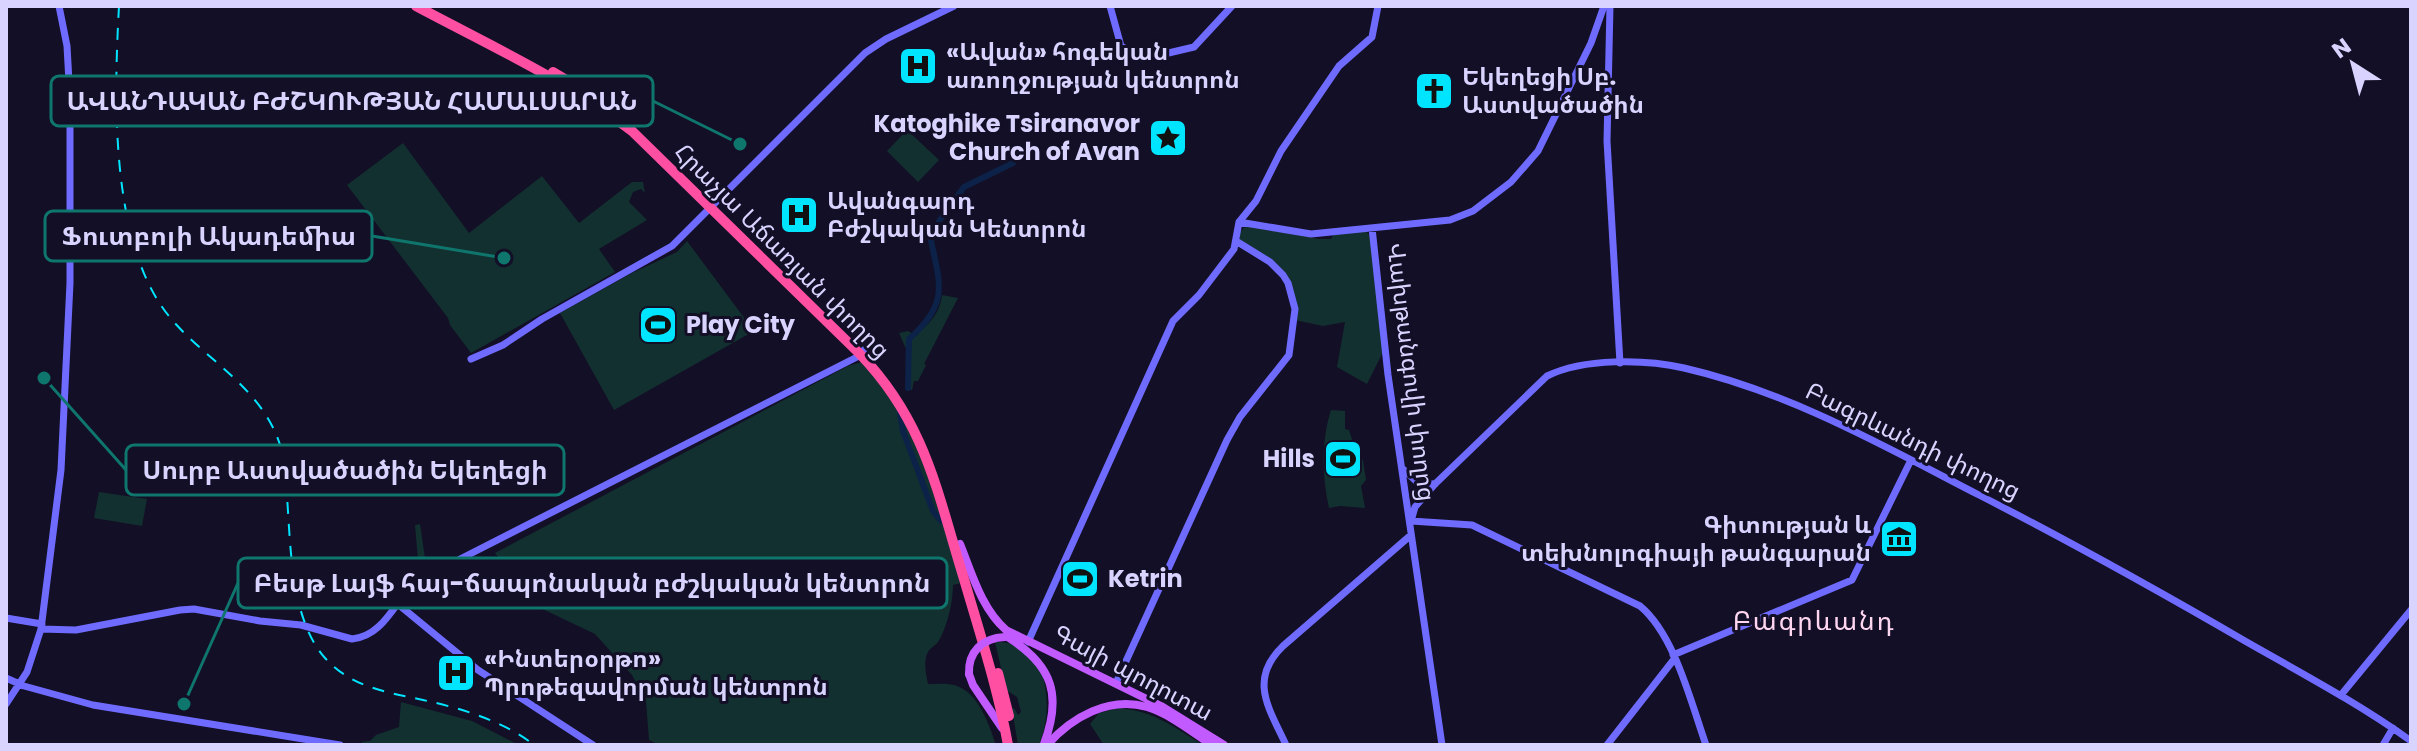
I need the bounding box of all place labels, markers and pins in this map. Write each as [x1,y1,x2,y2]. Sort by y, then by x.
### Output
place label: «Ավան» հոգեկան առողջության կենտրոն [946,35,1240,96]
hospital icon: «Ավան» հոգեկան առողջության կենտրոն [897,45,939,87]
place label: Եկեղեցի Սբ. Աստվածածին [1462,60,1644,121]
church icon: Եկեղեցի Սբ. Աստվածածին [1413,70,1455,112]
callout: ԱՎԱՆԴԱԿԱՆ ԲԺՇԿՈՒԹՅԱՆ ՀԱՄԱԼՍԱՐԱՆ [51,76,653,126]
place label: Katoghike Tsiranavor Church of Avan [873,107,1140,168]
place icon: Katoghike Tsiranavor Church of Avan [1147,117,1189,159]
place label: Ավանգարդ Բժշկական Կենտրոն [827,184,1087,245]
hospital icon: Ավանգարդ Բժշկական Կենտրոն [778,194,820,236]
callout: Ֆուտբոլի Ակադեմիա [45,211,372,261]
sports icon: Play City [637,304,679,346]
place label: Play City [686,308,796,341]
sports icon: Hills [1322,438,1364,480]
place label: Hills [1263,442,1315,475]
callout: Սուրբ Աստվածածին Եկեղեցի [126,445,564,495]
place label: Գիտության և տեխնոլոգիայի թանգարան [1521,508,1871,569]
museum icon: Գիտության և տեխնոլոգիայի թանգարան [1878,518,1920,560]
callout: Բեսթ Լայֆ հայ-ճապոնական բժշկական կենտրոն [238,558,947,608]
sports icon: Ketrin [1059,558,1101,600]
place label: Ketrin [1108,562,1183,595]
place label: «Ինտերօրթո» Պրոթեզավորման կենտրոն [484,642,828,703]
hospital icon: «Ինտերօրթո» Պրոթեզավորման կենտրոն [435,652,477,694]

